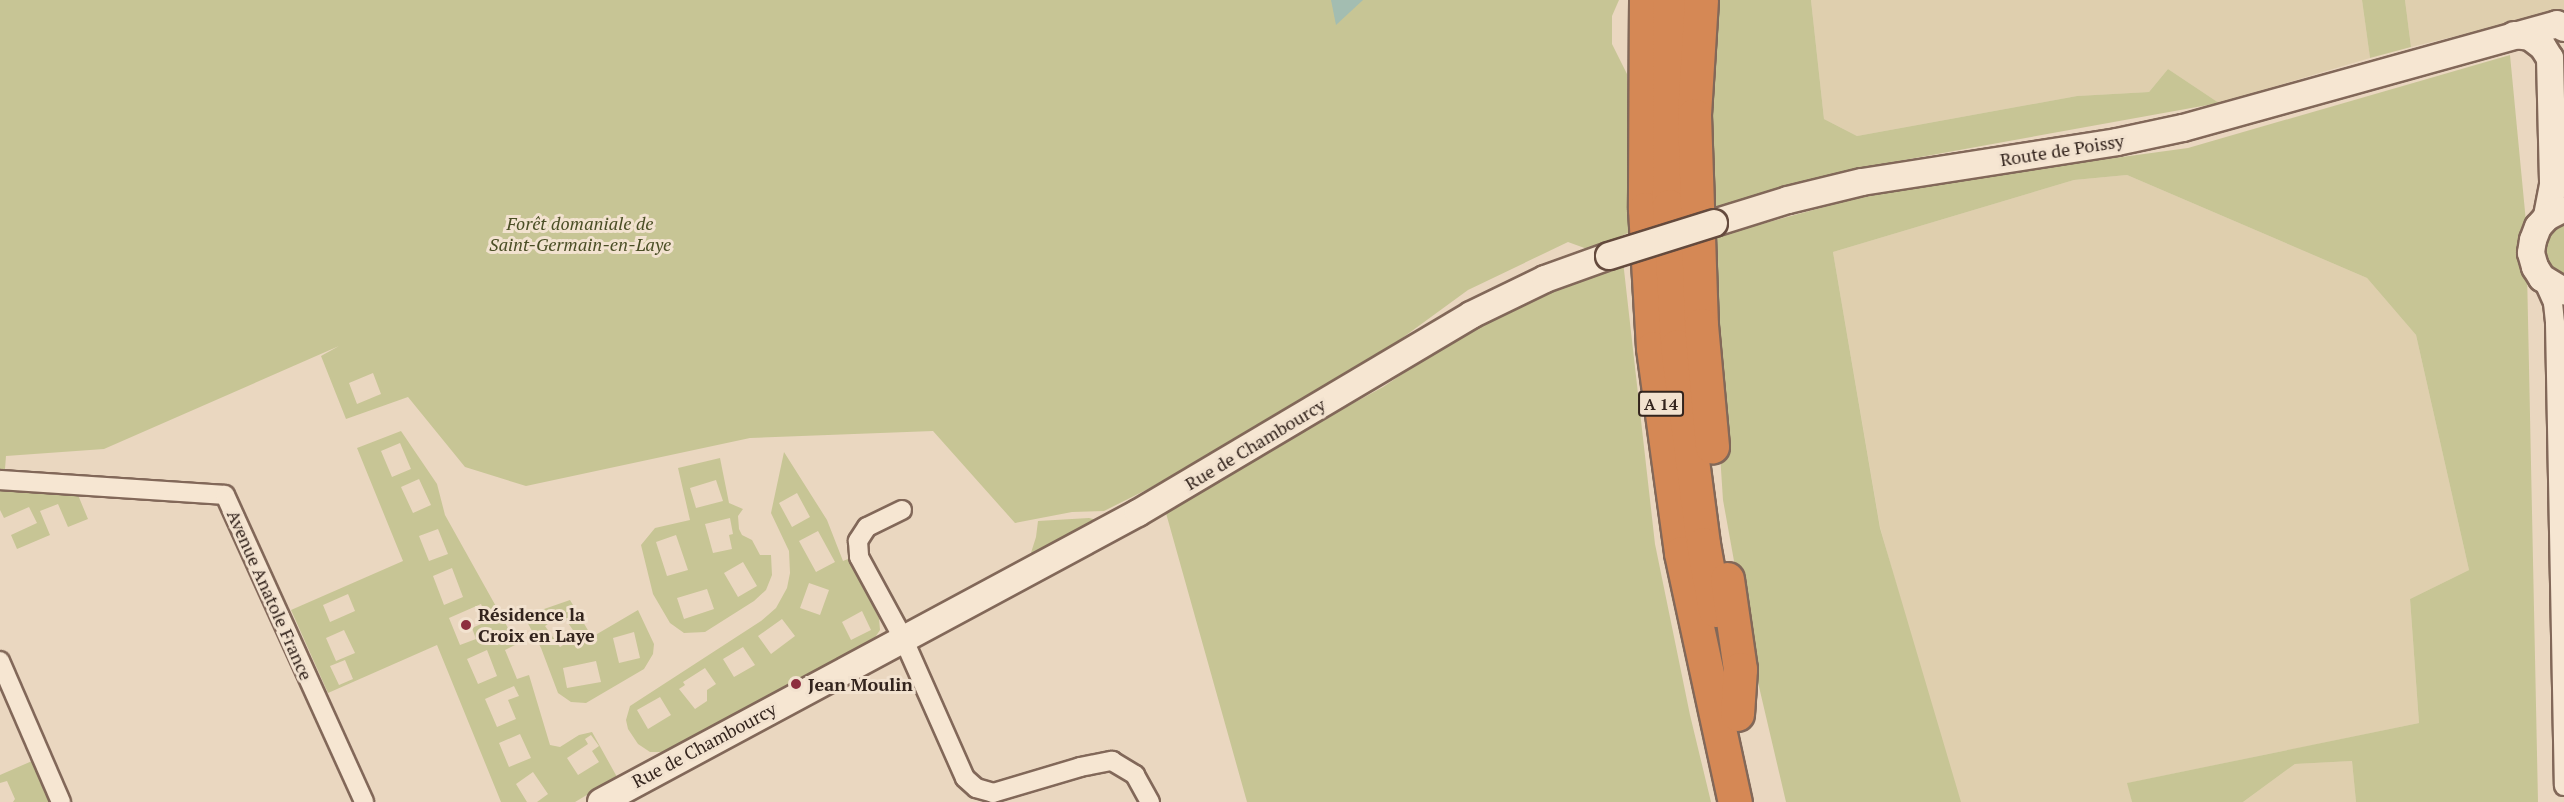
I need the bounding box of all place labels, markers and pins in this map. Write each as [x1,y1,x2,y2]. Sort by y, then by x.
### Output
place label: Résidence la Croix en Laye [478,604,595,646]
marker: Résidence la Croix en Laye [459,618,473,632]
place label: Jean Moulin [808,673,913,695]
marker: Jean Moulin [789,677,803,691]

